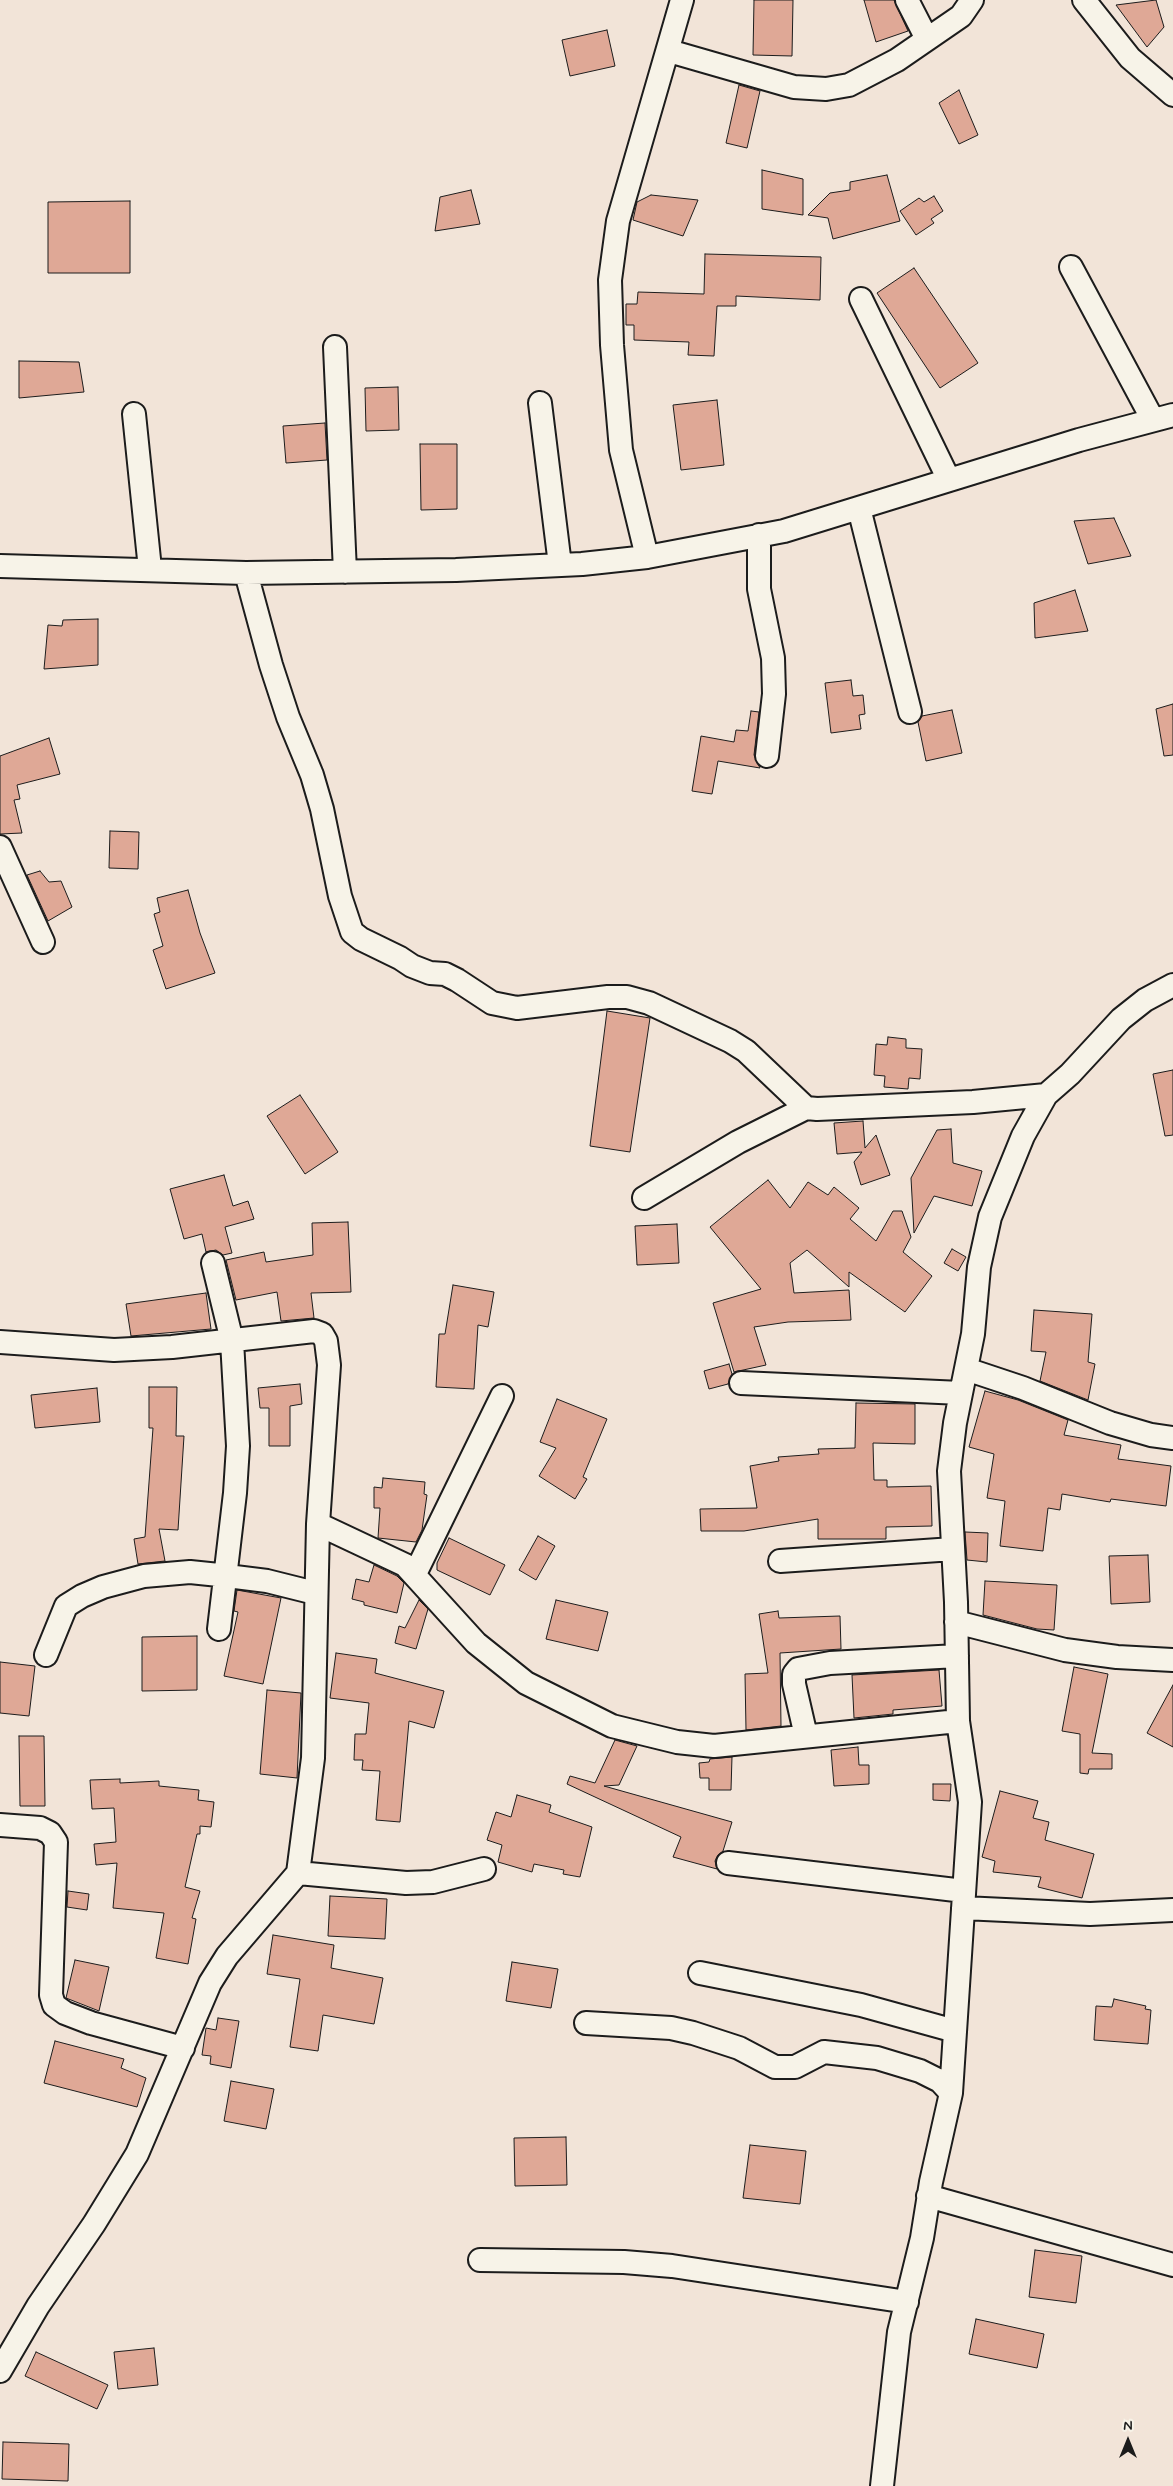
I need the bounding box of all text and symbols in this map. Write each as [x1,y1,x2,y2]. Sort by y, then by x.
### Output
north arrow [1103,2416,1153,2466]
text: N [1123,2417,1133,2435]

